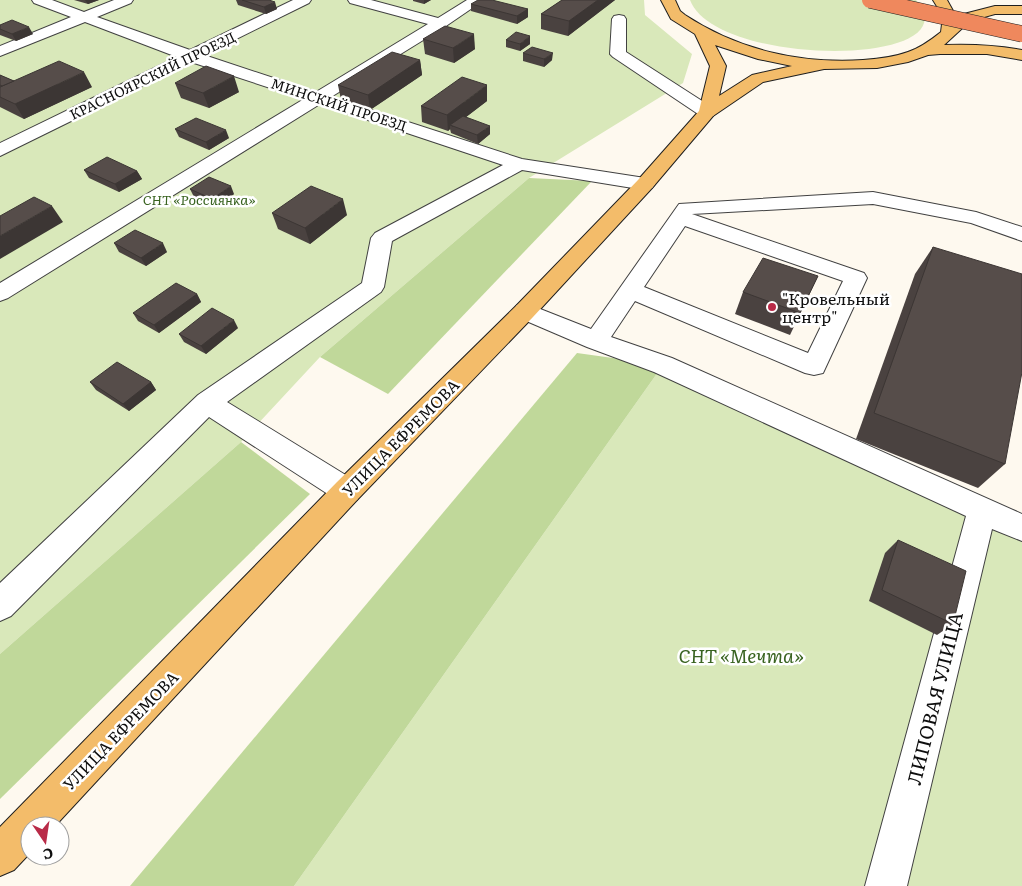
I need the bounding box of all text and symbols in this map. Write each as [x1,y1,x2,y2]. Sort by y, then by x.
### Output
street label: КРАСНОЯРСКИЙ ПРОЕЗД [66,26,238,124]
street label: МИНСКИЙ ПРОЕЗД [268,73,410,135]
park label: СНТ «Россиянка» [143,189,255,209]
place label: "Кровельный центр" [782,286,890,328]
marker: "Кровельный центр" [766,301,778,313]
street label: УЛИЦА ЕФРЕМОВА [336,373,464,501]
street label: ЛИПОВАЯ УЛИЦА [899,609,969,787]
park label: СНТ «Мечта» [678,641,804,669]
street label: УЛИЦА ЕФРЕМОВА [57,665,184,795]
north arrow [20,816,70,866]
text: С [41,844,55,866]

